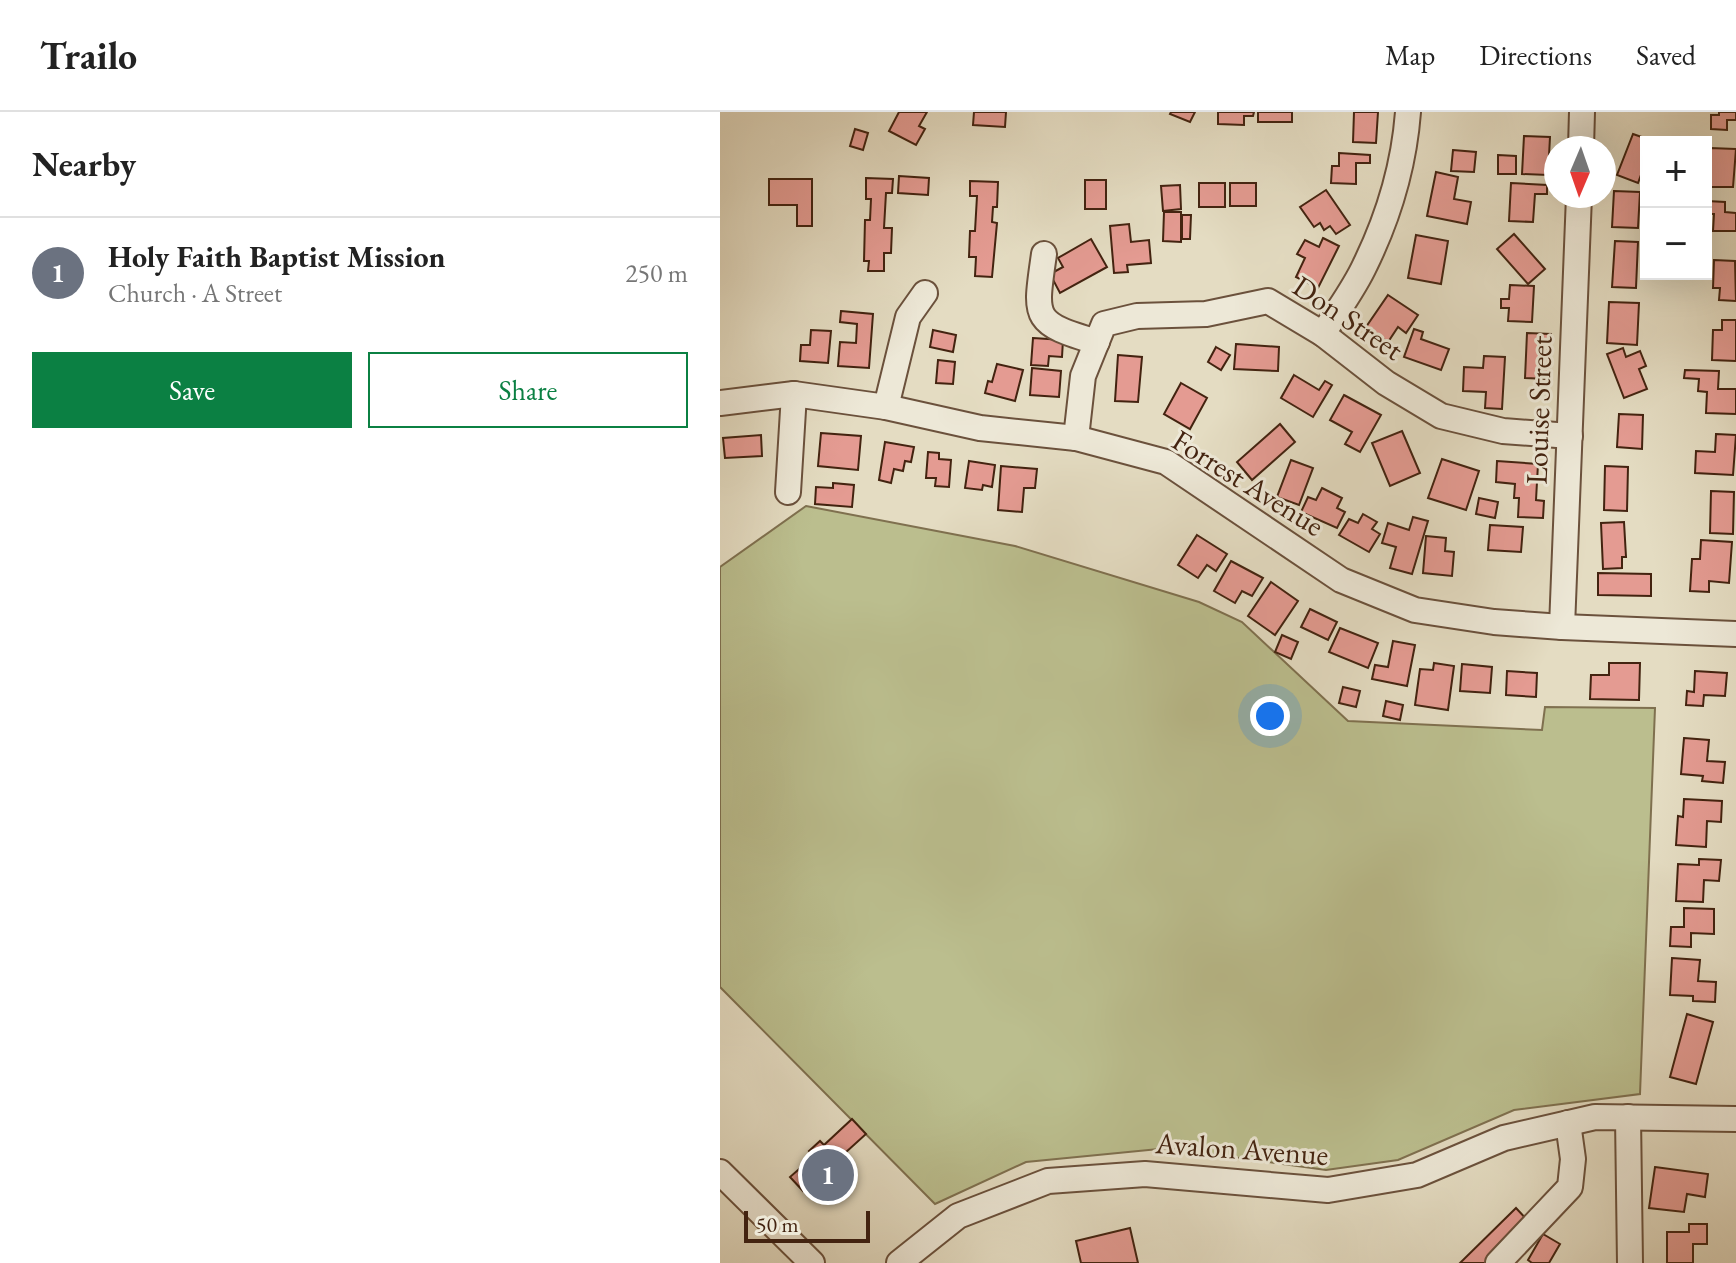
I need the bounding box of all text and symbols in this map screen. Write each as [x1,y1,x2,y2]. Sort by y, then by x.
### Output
text: Trailo [40,31,137,80]
text: Map [1385,37,1435,73]
text: Directions [1479,37,1592,73]
text: Saved [1636,37,1696,73]
north arrow [1544,136,1616,208]
map controls [1640,136,1712,280]
button: + [1640,136,1712,208]
text: Nearby [32,142,136,186]
button: − [1640,208,1712,280]
text: Holy Faith Baptist Mission [108,237,446,276]
text: 1 [51,256,65,290]
text: 250 m [625,256,688,290]
street label: Don Street [1285,266,1412,369]
text: Church · A Street [108,276,282,310]
street label: Louise Street [1516,334,1561,485]
button: Save [32,352,352,428]
button: Share [368,352,688,428]
street label: Forrest Avenue [1165,420,1332,545]
your location [1250,696,1290,736]
street label: Avalon Avenue [1153,1123,1330,1174]
pin: 1 [802,1145,854,1205]
scale bar [744,1207,870,1243]
text: 50 m [756,1210,799,1239]

